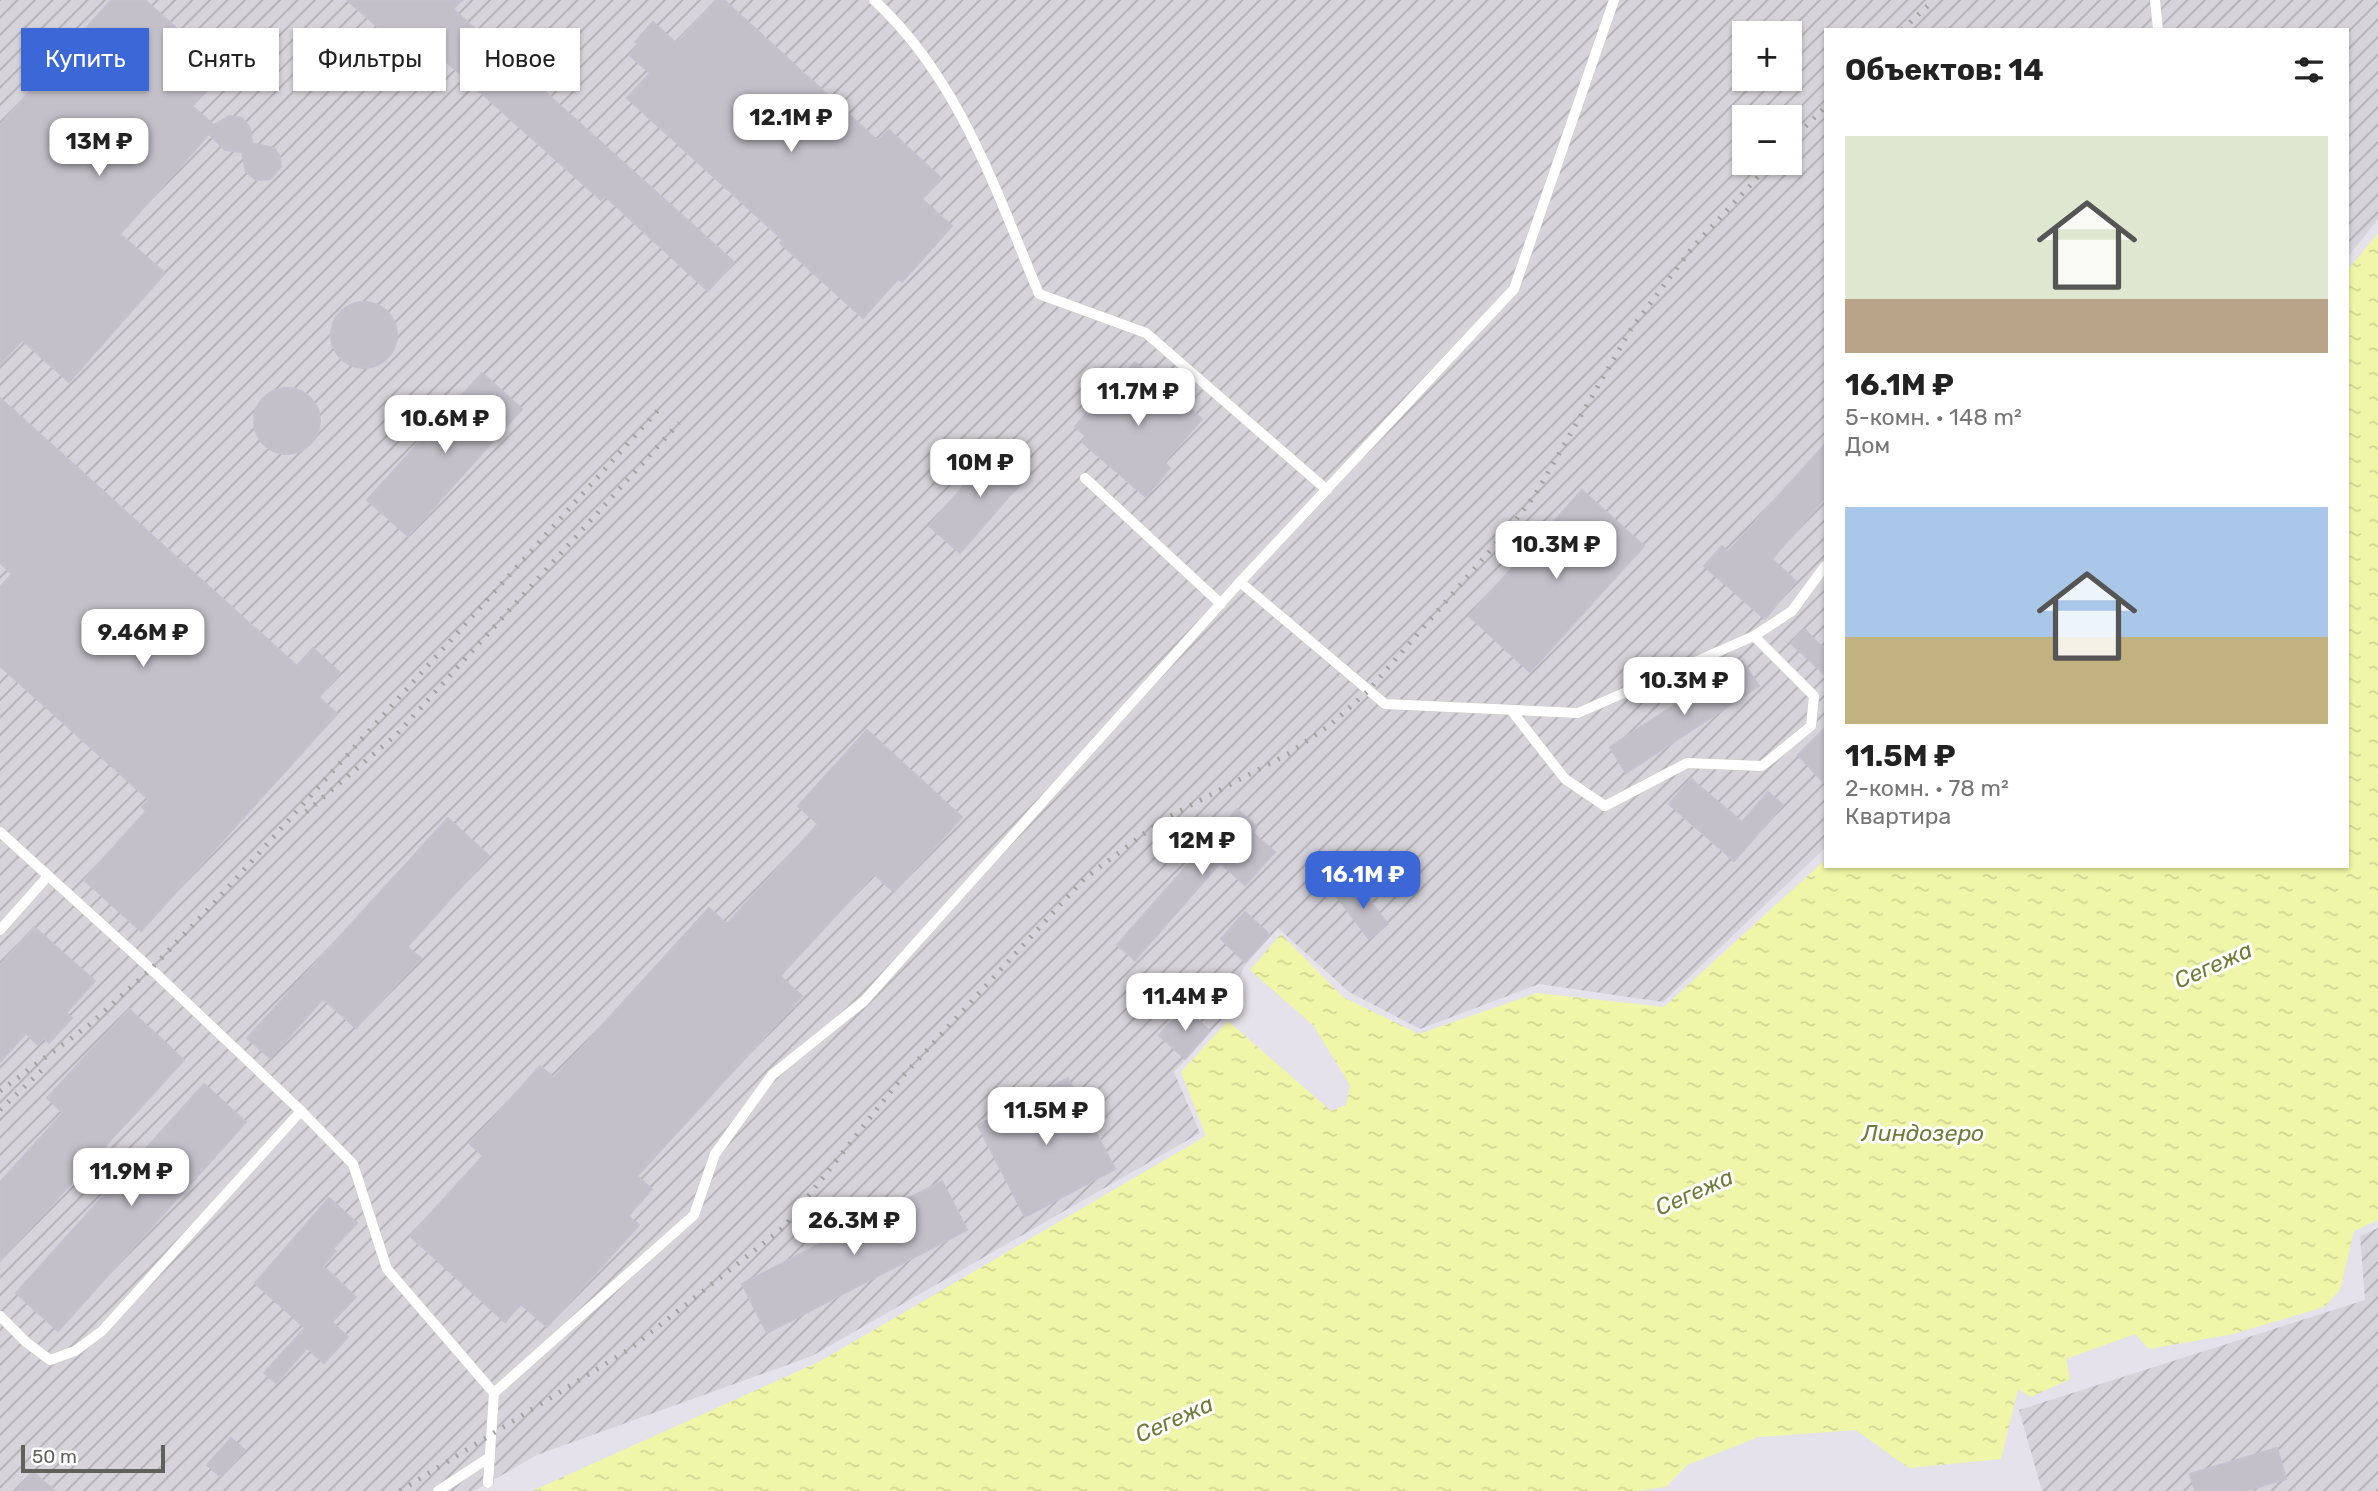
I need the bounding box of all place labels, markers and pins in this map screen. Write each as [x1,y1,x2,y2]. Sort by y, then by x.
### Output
pin: 12.1M ₽ [726,94,856,154]
pin: 13M ₽ [50,118,148,178]
pin: 11.7M ₽ [1073,368,1203,428]
pin: 10.6M ₽ [380,396,510,455]
pin: 10M ₽ [931,440,1029,499]
pin: 10.3M ₽ [1491,522,1621,581]
pin: 9.46M ₽ [78,610,208,669]
pin: 10.3M ₽ [1619,658,1749,717]
pin: 12M ₽ [1153,818,1251,877]
pin: 16.1M ₽ [1298,852,1428,911]
pin: 11.4M ₽ [1120,974,1250,1033]
pin: 11.5M ₽ [981,1088,1111,1147]
pin: 11.9M ₽ [66,1148,196,1208]
pin: 26.3M ₽ [789,1198,919,1257]

